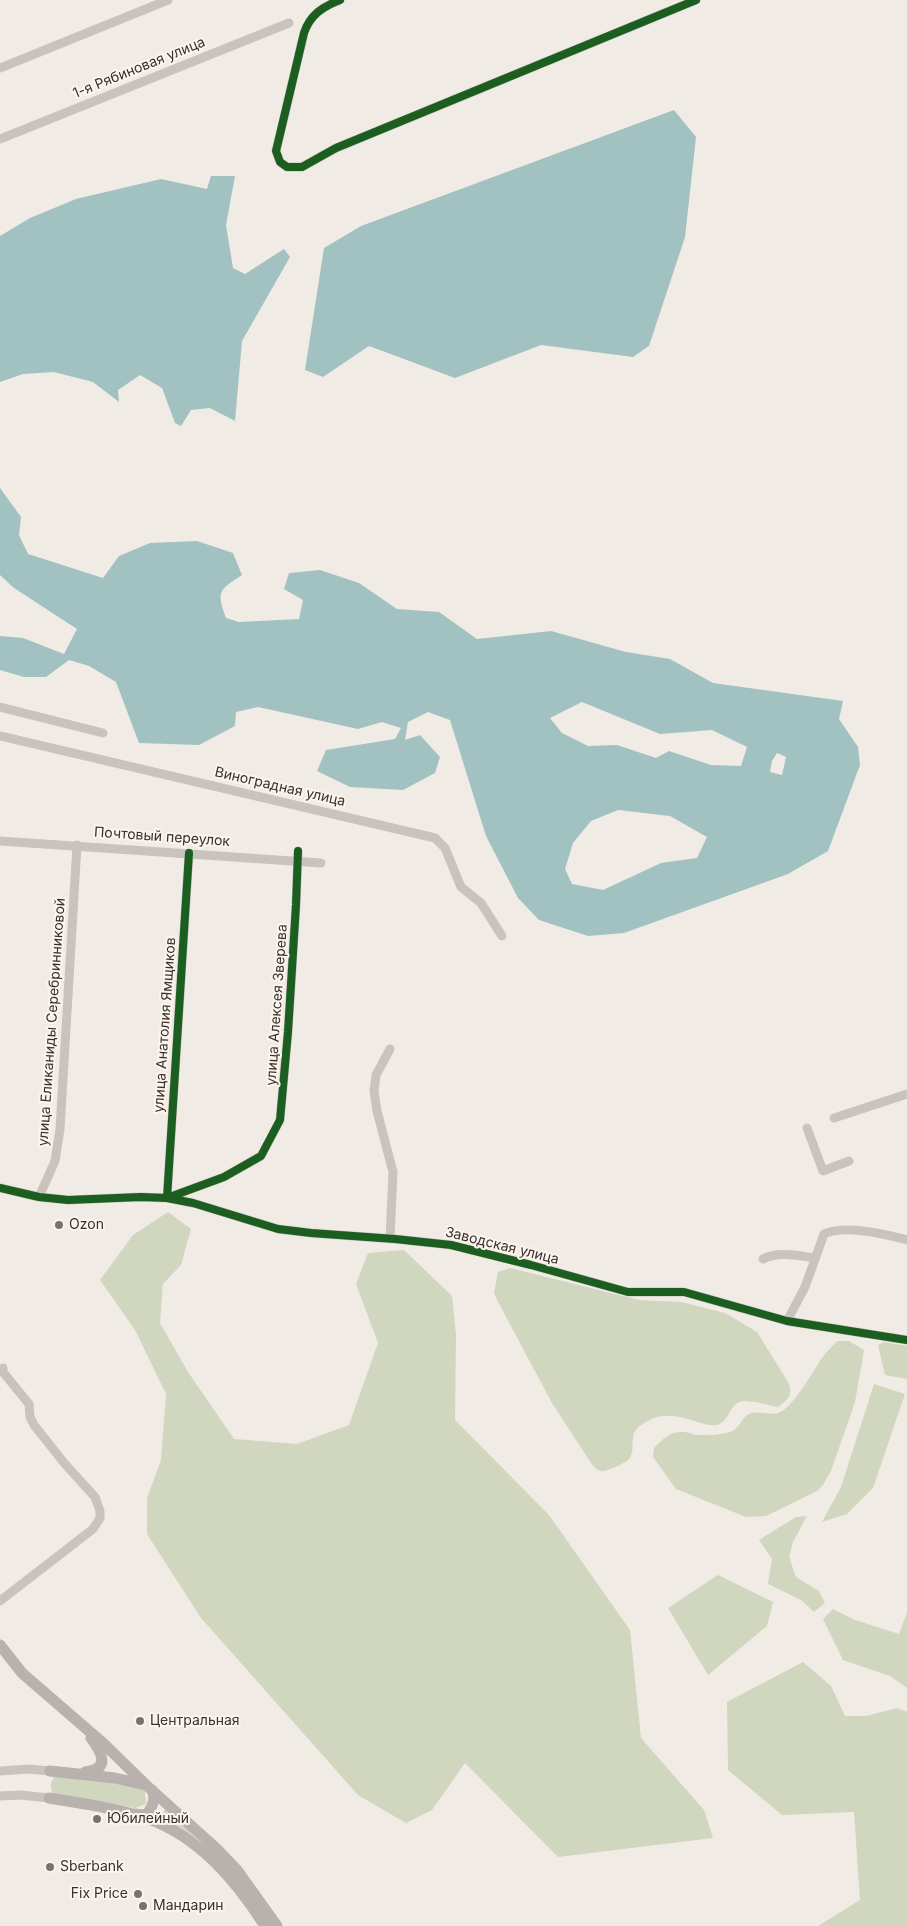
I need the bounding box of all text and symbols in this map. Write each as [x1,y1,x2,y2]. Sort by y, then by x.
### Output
street label: 1-я Рябиновая улица [70,34,208,102]
street label: Виноградная улица [213,764,347,810]
street label: Почтовый переулок [93,824,231,850]
street label: улица Еликаниды Серебринниковой [35,897,69,1147]
street label: улица Алексея Зверева [263,924,291,1086]
street label: улица Анатолия Ямщиков [150,937,180,1113]
place label: Ozon [69,1217,104,1233]
marker: Ozon [53,1219,65,1231]
street label: Заводская улица [443,1224,561,1268]
place label: Центральная [150,1713,240,1729]
marker: Центральная [134,1715,146,1727]
place label: Юбилейный [107,1811,189,1827]
marker: Юбилейный [91,1813,103,1825]
place label: Sberbank [60,1859,124,1875]
marker: Sberbank [44,1861,56,1873]
place label: Fix Price [71,1886,128,1902]
marker: Fix Price [132,1888,144,1900]
place label: Мандарин [153,1898,224,1914]
marker: Мандарин [137,1900,149,1912]

